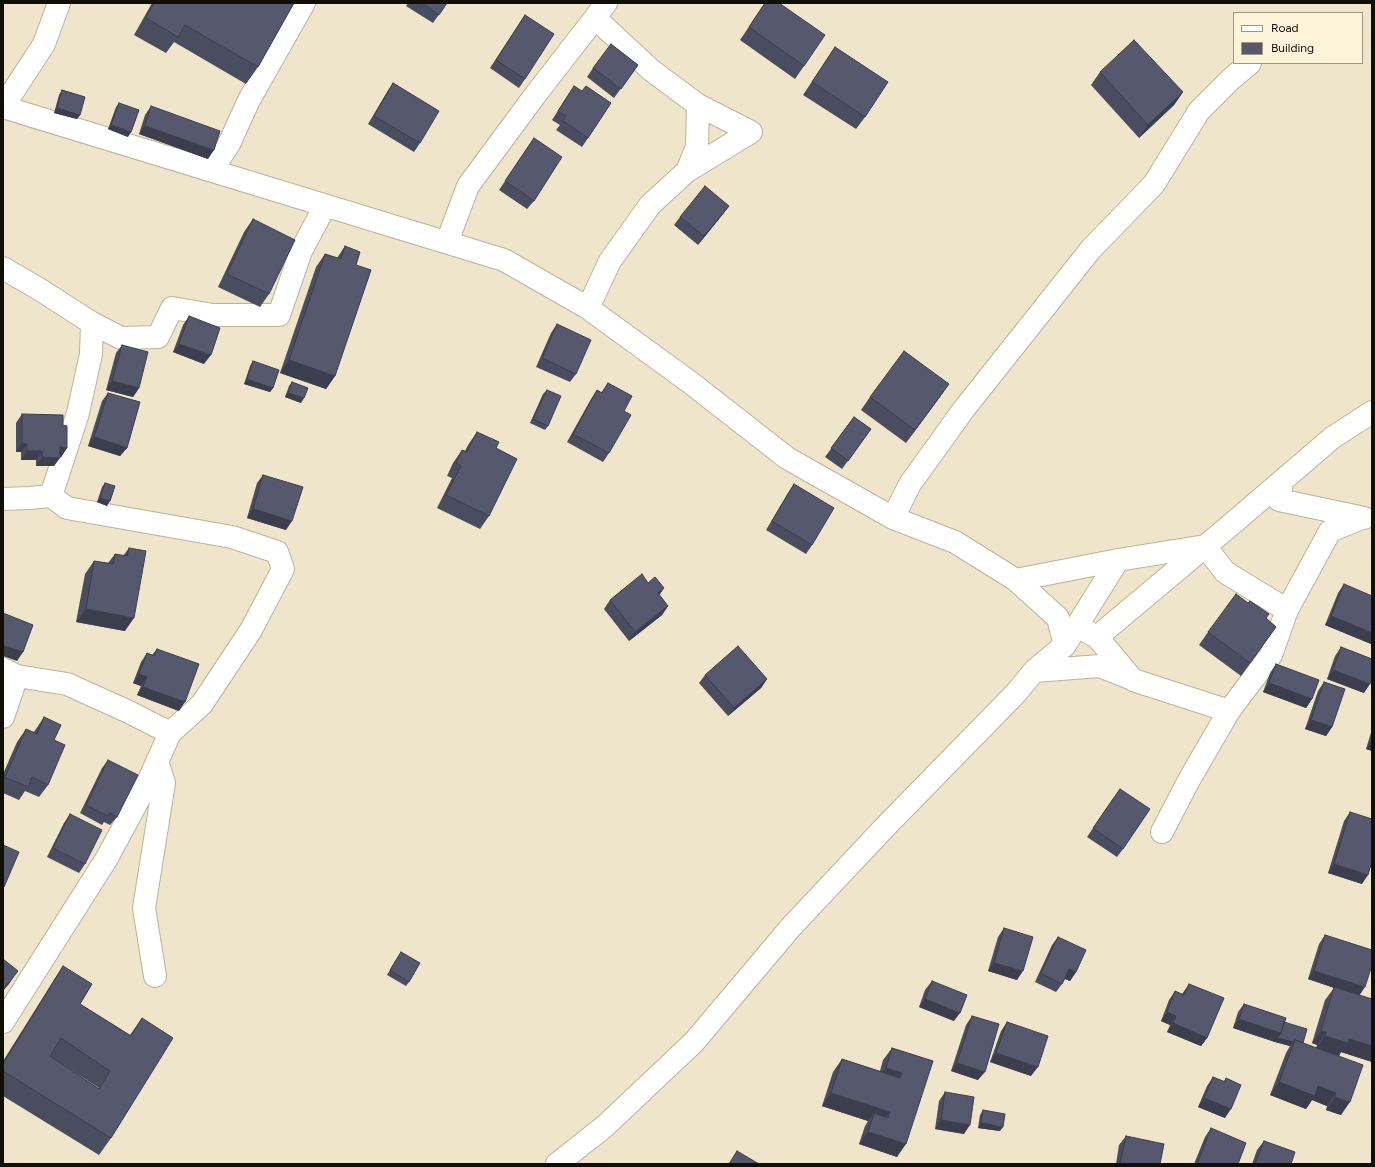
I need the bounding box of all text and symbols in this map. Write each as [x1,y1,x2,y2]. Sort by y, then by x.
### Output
legend [1233,12,1363,64]
text: Road [1271,21,1299,35]
text: Building [1271,41,1314,55]

